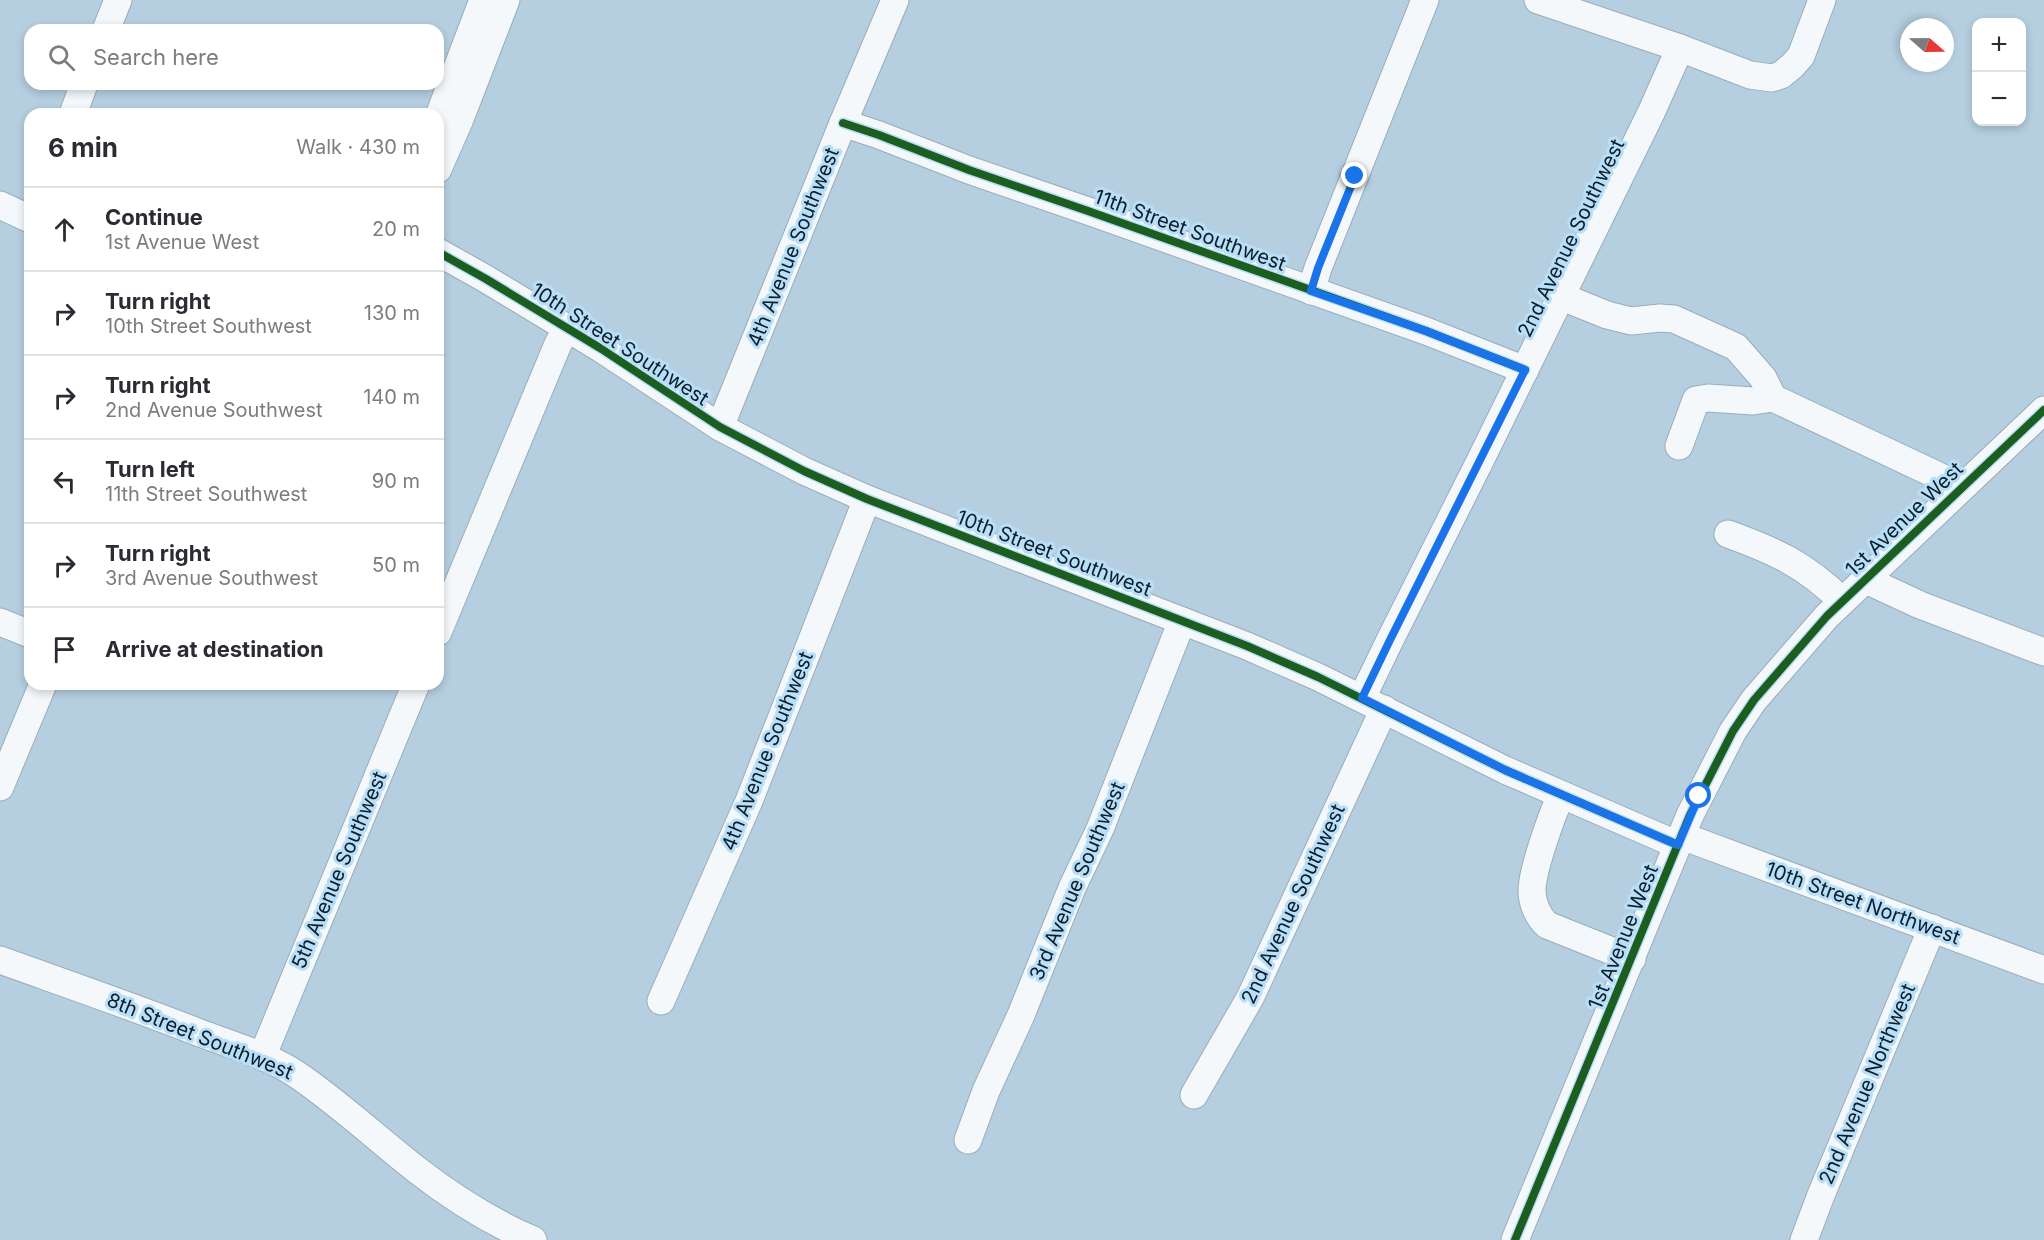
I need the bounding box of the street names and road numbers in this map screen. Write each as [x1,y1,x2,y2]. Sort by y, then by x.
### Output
street label: 2nd Avenue Southwest [1513,135,1630,341]
street label: 4th Avenue Southwest [742,144,844,350]
street label: 11th Street Southwest [1091,184,1290,276]
street label: 10th Street Southwest [527,278,714,411]
street label: 1st Avenue West [1840,457,1968,581]
street label: 10th Street Southwest [953,505,1155,601]
street label: 4th Avenue Southwest [716,648,818,854]
street label: 5th Avenue Southwest [287,767,392,972]
street label: 3rd Avenue Southwest [1024,778,1130,984]
street label: 2nd Avenue Southwest [1236,800,1350,1008]
street label: 10th Street Northwest [1763,857,1964,950]
street label: 1st Avenue West [1583,861,1663,1013]
street label: 2nd Avenue Northwest [1814,980,1920,1188]
street label: 8th Street Southwest [104,988,297,1084]

